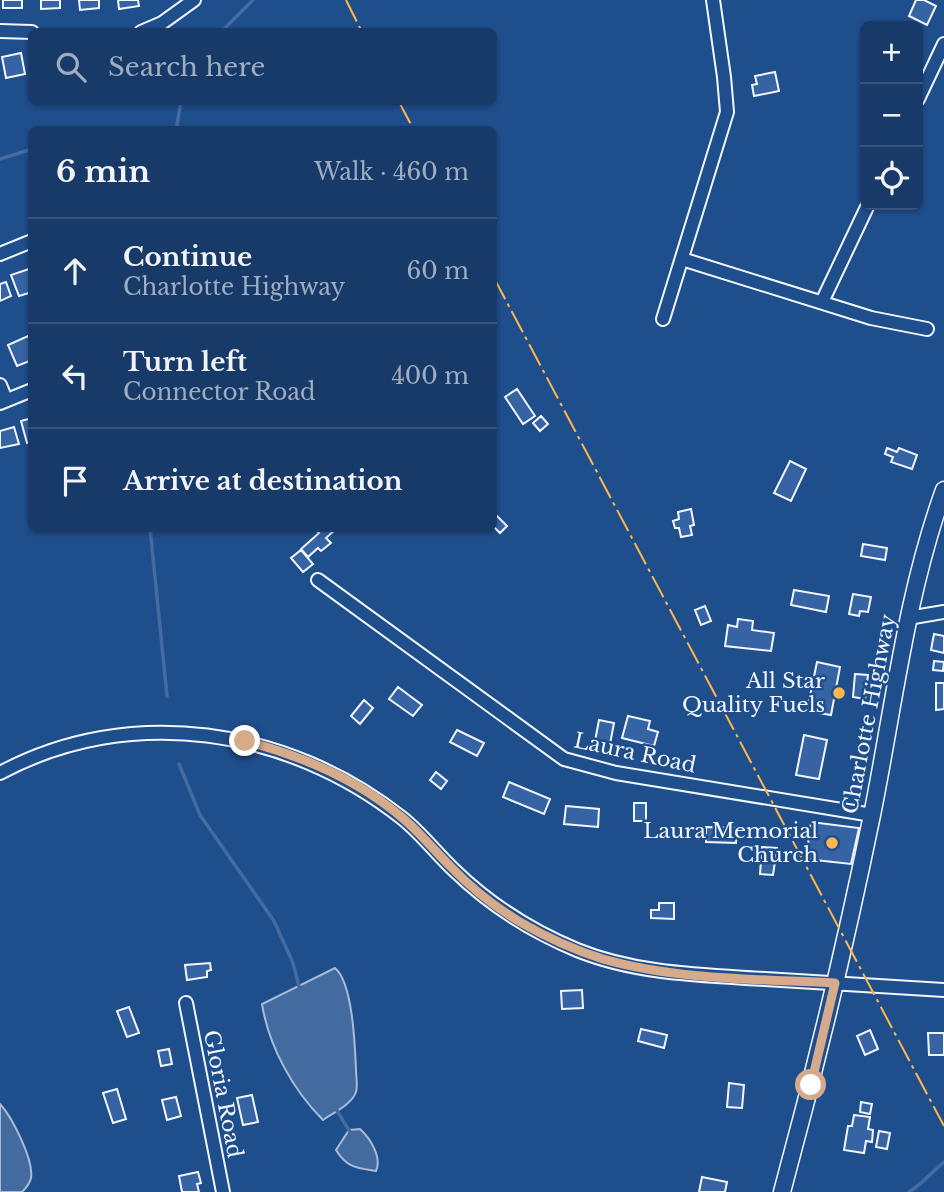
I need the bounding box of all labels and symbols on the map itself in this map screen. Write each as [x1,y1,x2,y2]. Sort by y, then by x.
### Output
street label: Charlotte Highway [837,611,901,816]
place label: All Star Quality Fuels [682,668,825,718]
marker: All Star Quality Fuels [831,685,847,701]
route end [229,725,260,756]
street label: Laura Road [571,727,699,779]
place label: Laura Memorial Church [643,818,818,868]
marker: Laura Memorial Church [824,835,840,851]
street label: Gloria Road [198,1028,248,1160]
route start [795,1069,826,1100]

